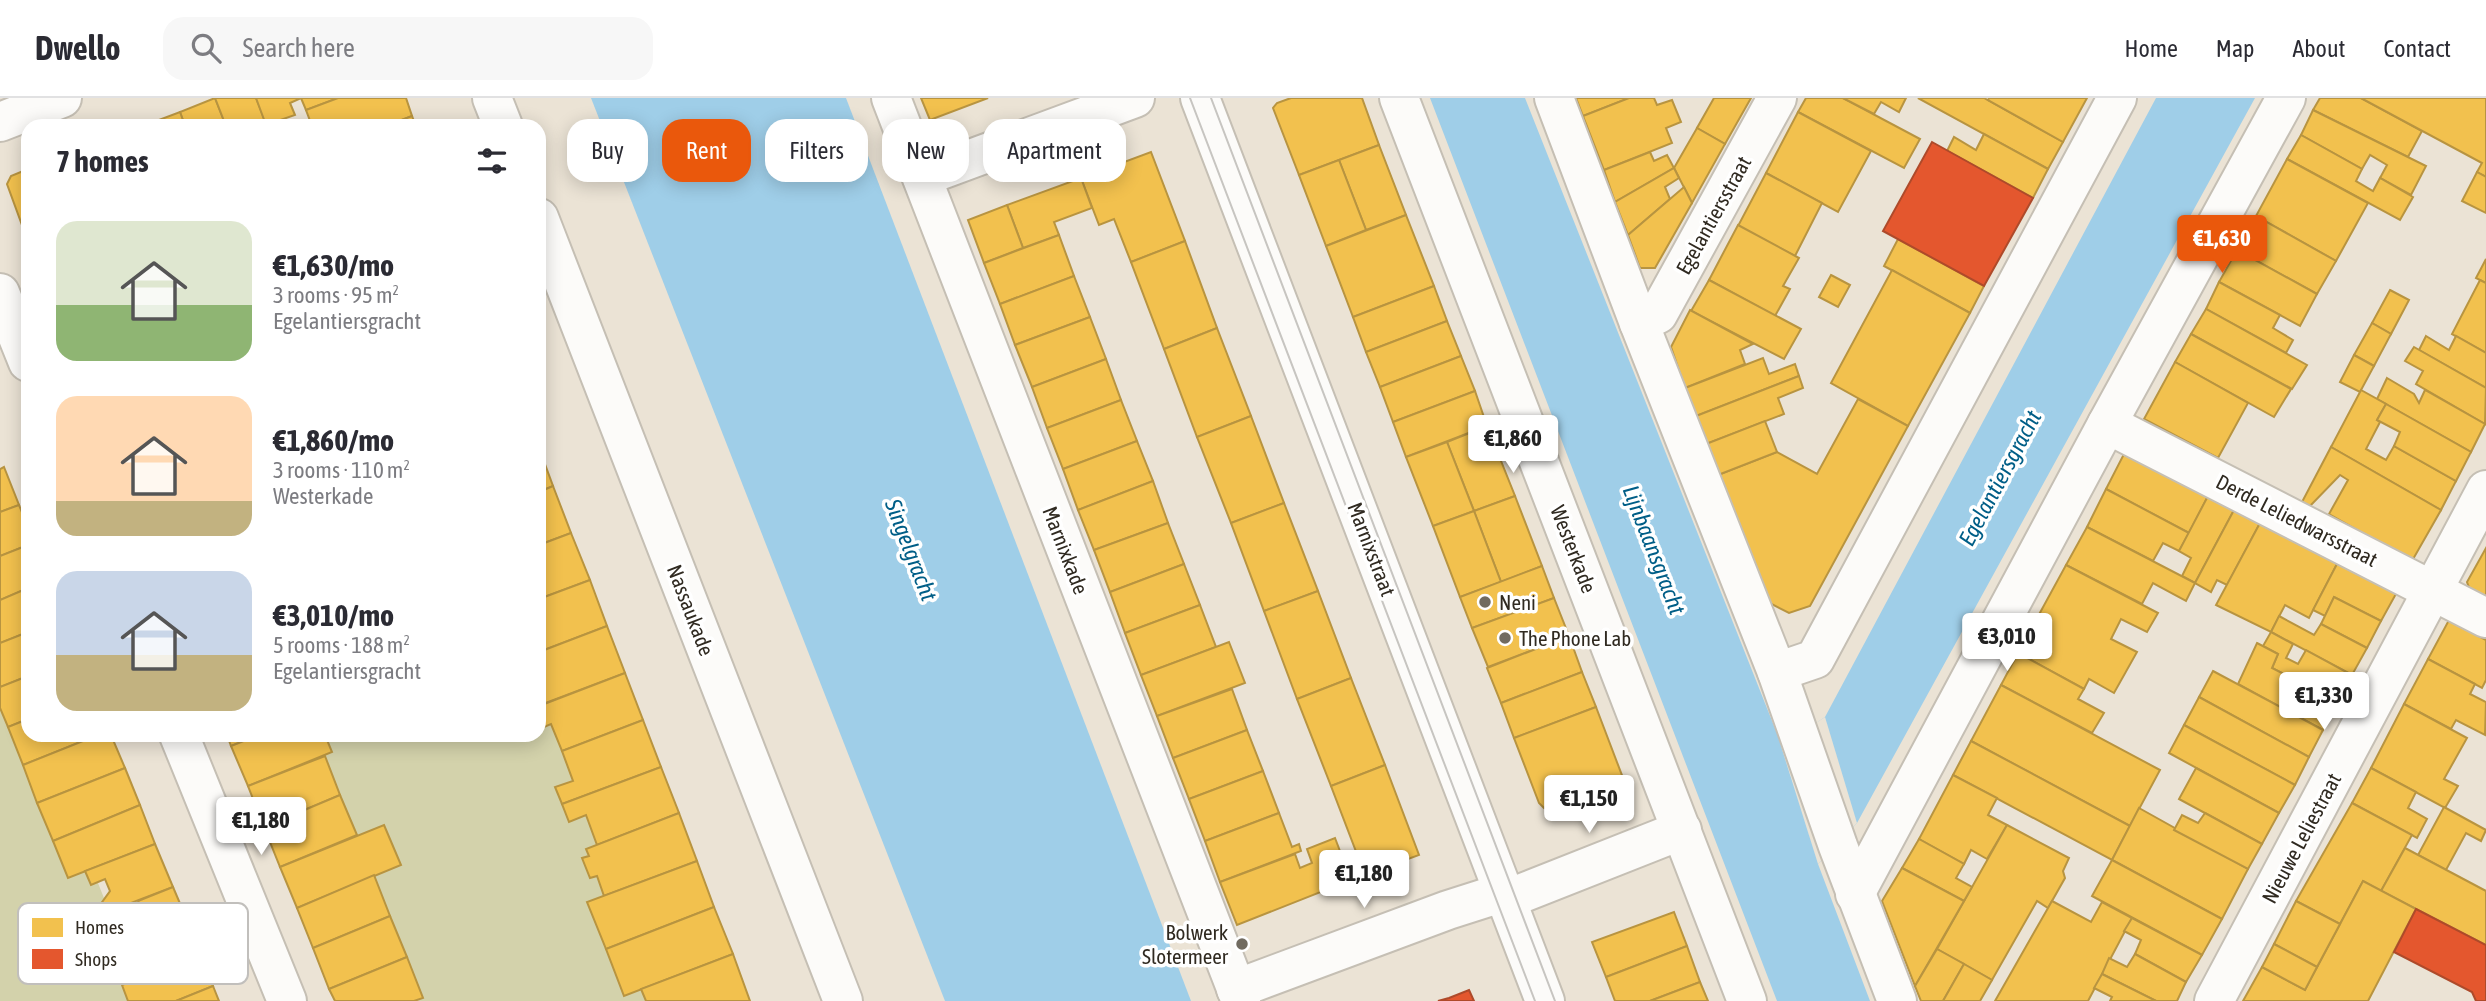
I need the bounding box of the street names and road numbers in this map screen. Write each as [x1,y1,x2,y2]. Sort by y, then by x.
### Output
street label: Egelantiersstraat [1671,152,1755,278]
street label: Derde Leliedwarsstraat [2212,469,2382,571]
street label: Marnixstraat [1343,499,1401,599]
street label: Westerkade [1546,502,1602,596]
street label: Marnixkade [1038,503,1094,597]
street label: Nassaukade [663,561,719,659]
street label: Nieuwe Leliestraat [2257,769,2345,907]

